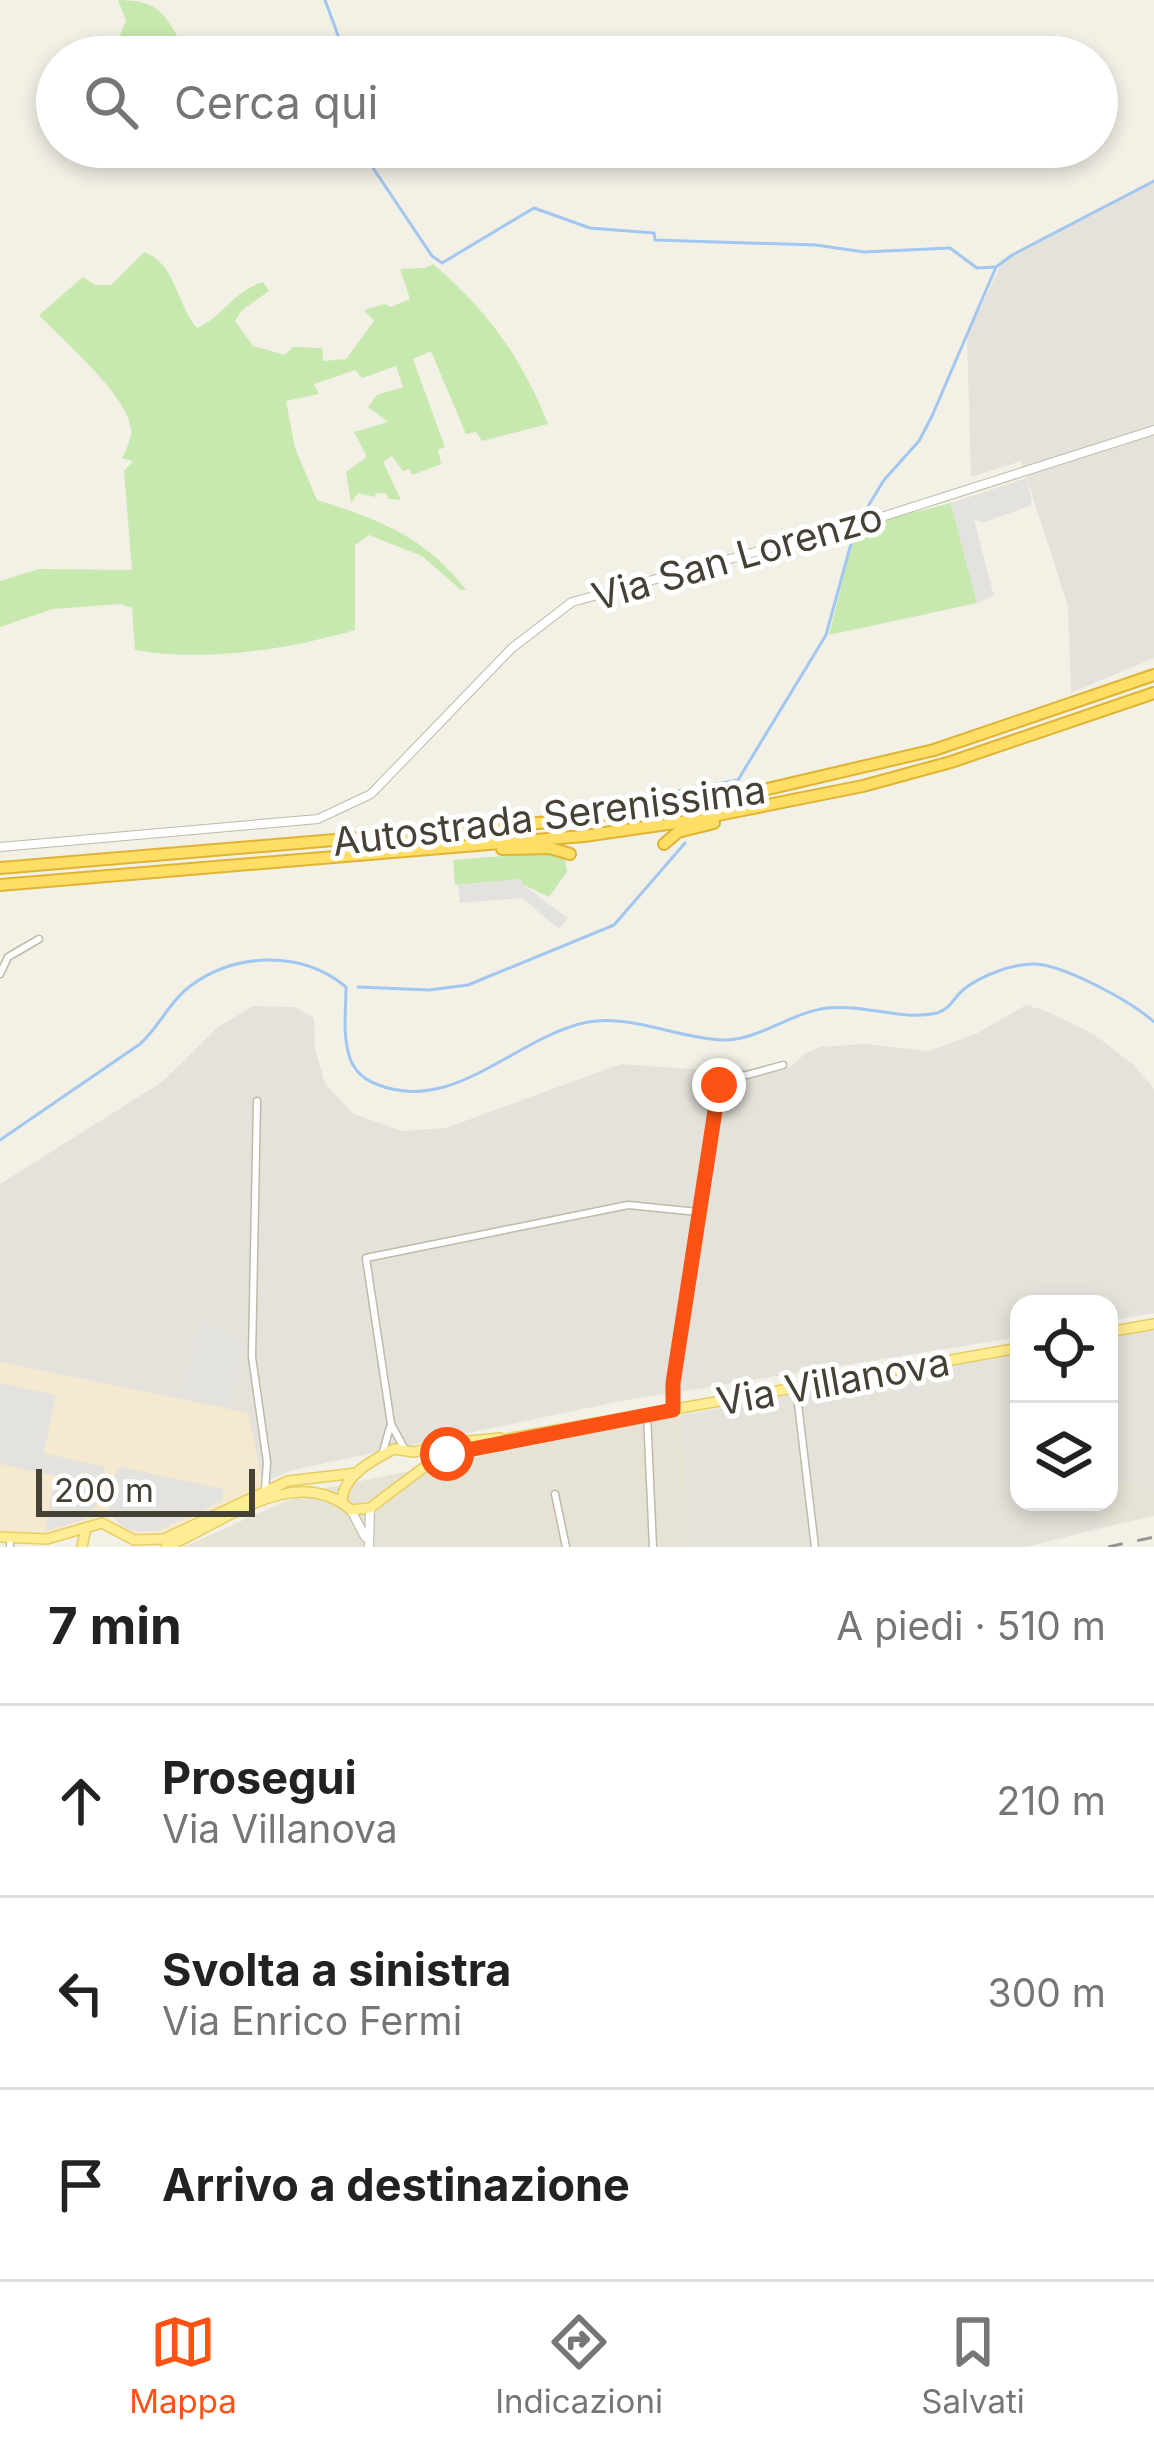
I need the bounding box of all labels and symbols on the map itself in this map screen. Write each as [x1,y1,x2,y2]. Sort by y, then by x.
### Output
street label: Via San Lorenzo [586,492,888,620]
street label: Autostrada Serenissima [330,765,768,865]
route end [692,1058,746,1112]
street label: Via Villanova [713,1337,953,1425]
route start [420,1427,474,1481]
scale bar [36,1463,255,1516]

